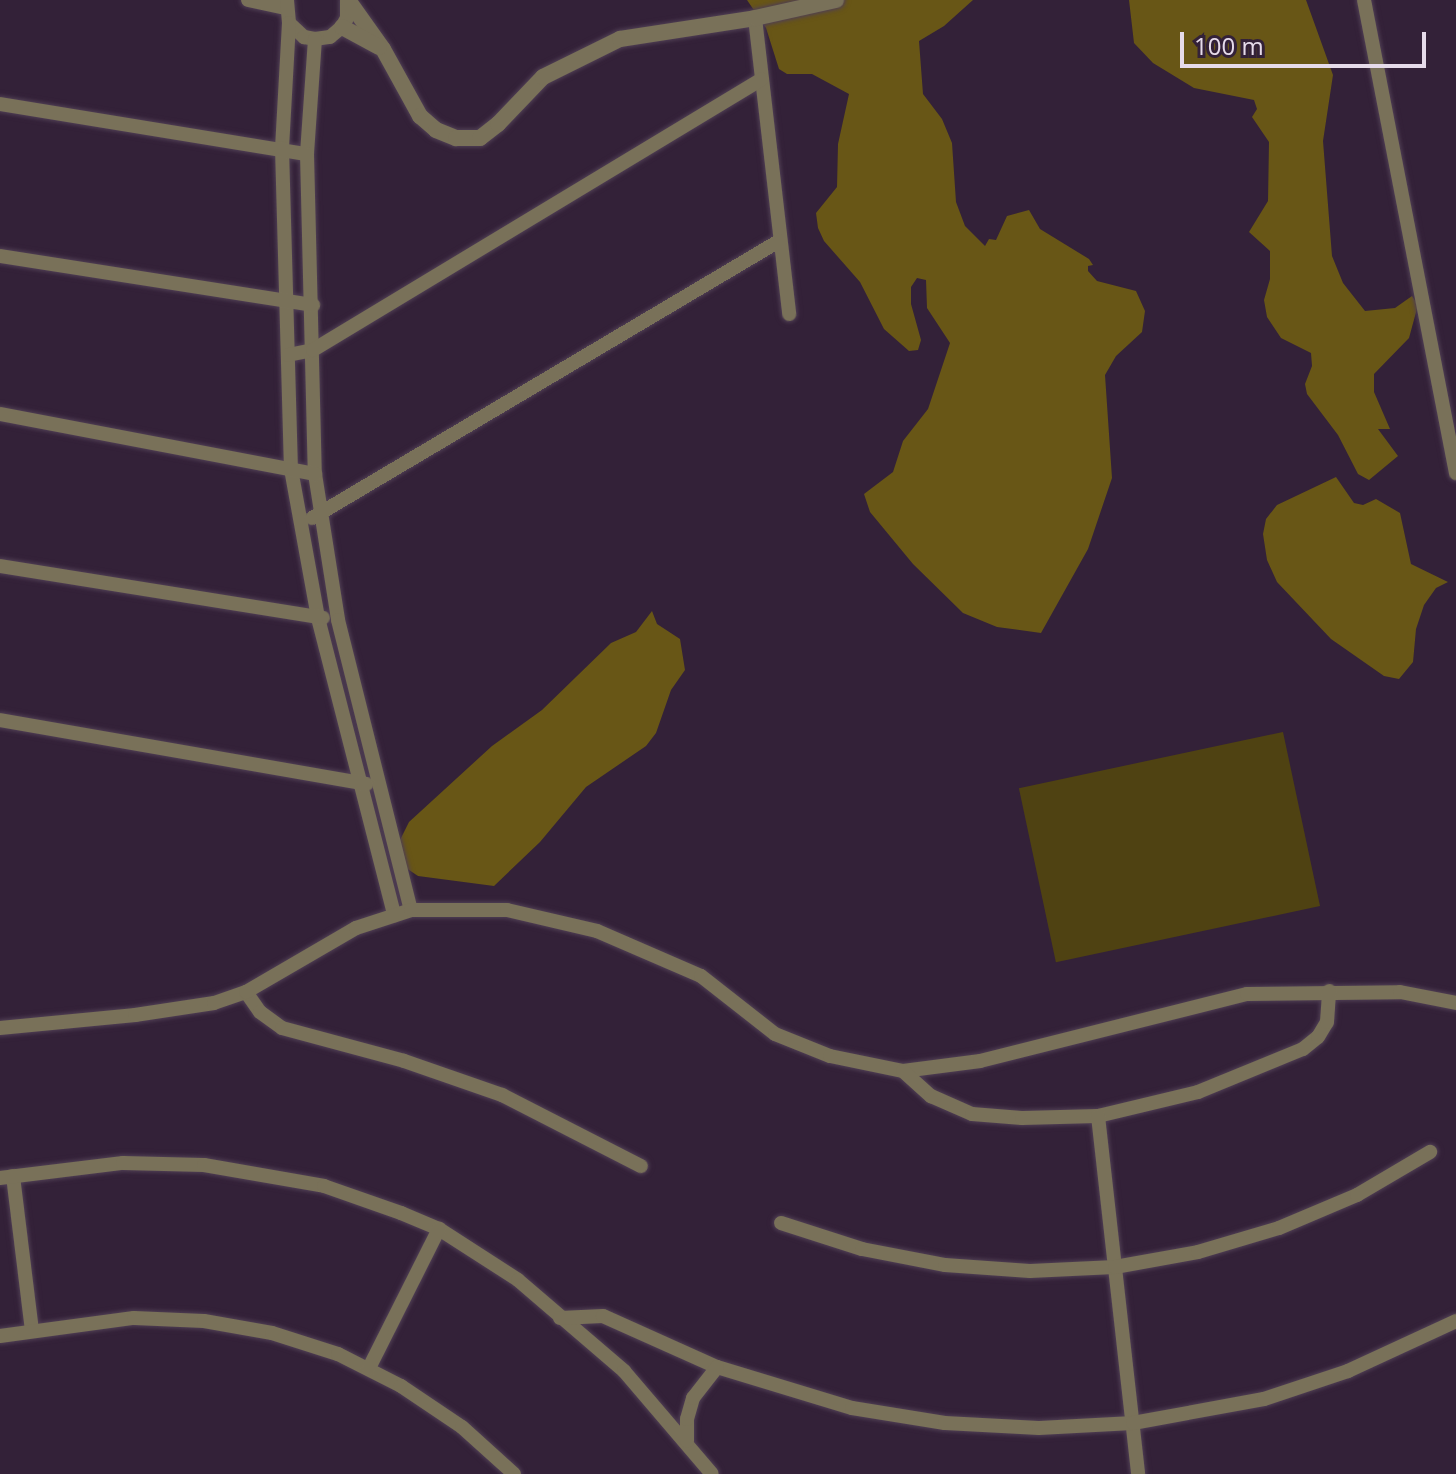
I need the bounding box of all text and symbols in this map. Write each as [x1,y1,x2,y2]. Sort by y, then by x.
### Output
scale bar [1184,16,1430,66]
text: 100 m [1194,29,1264,62]

